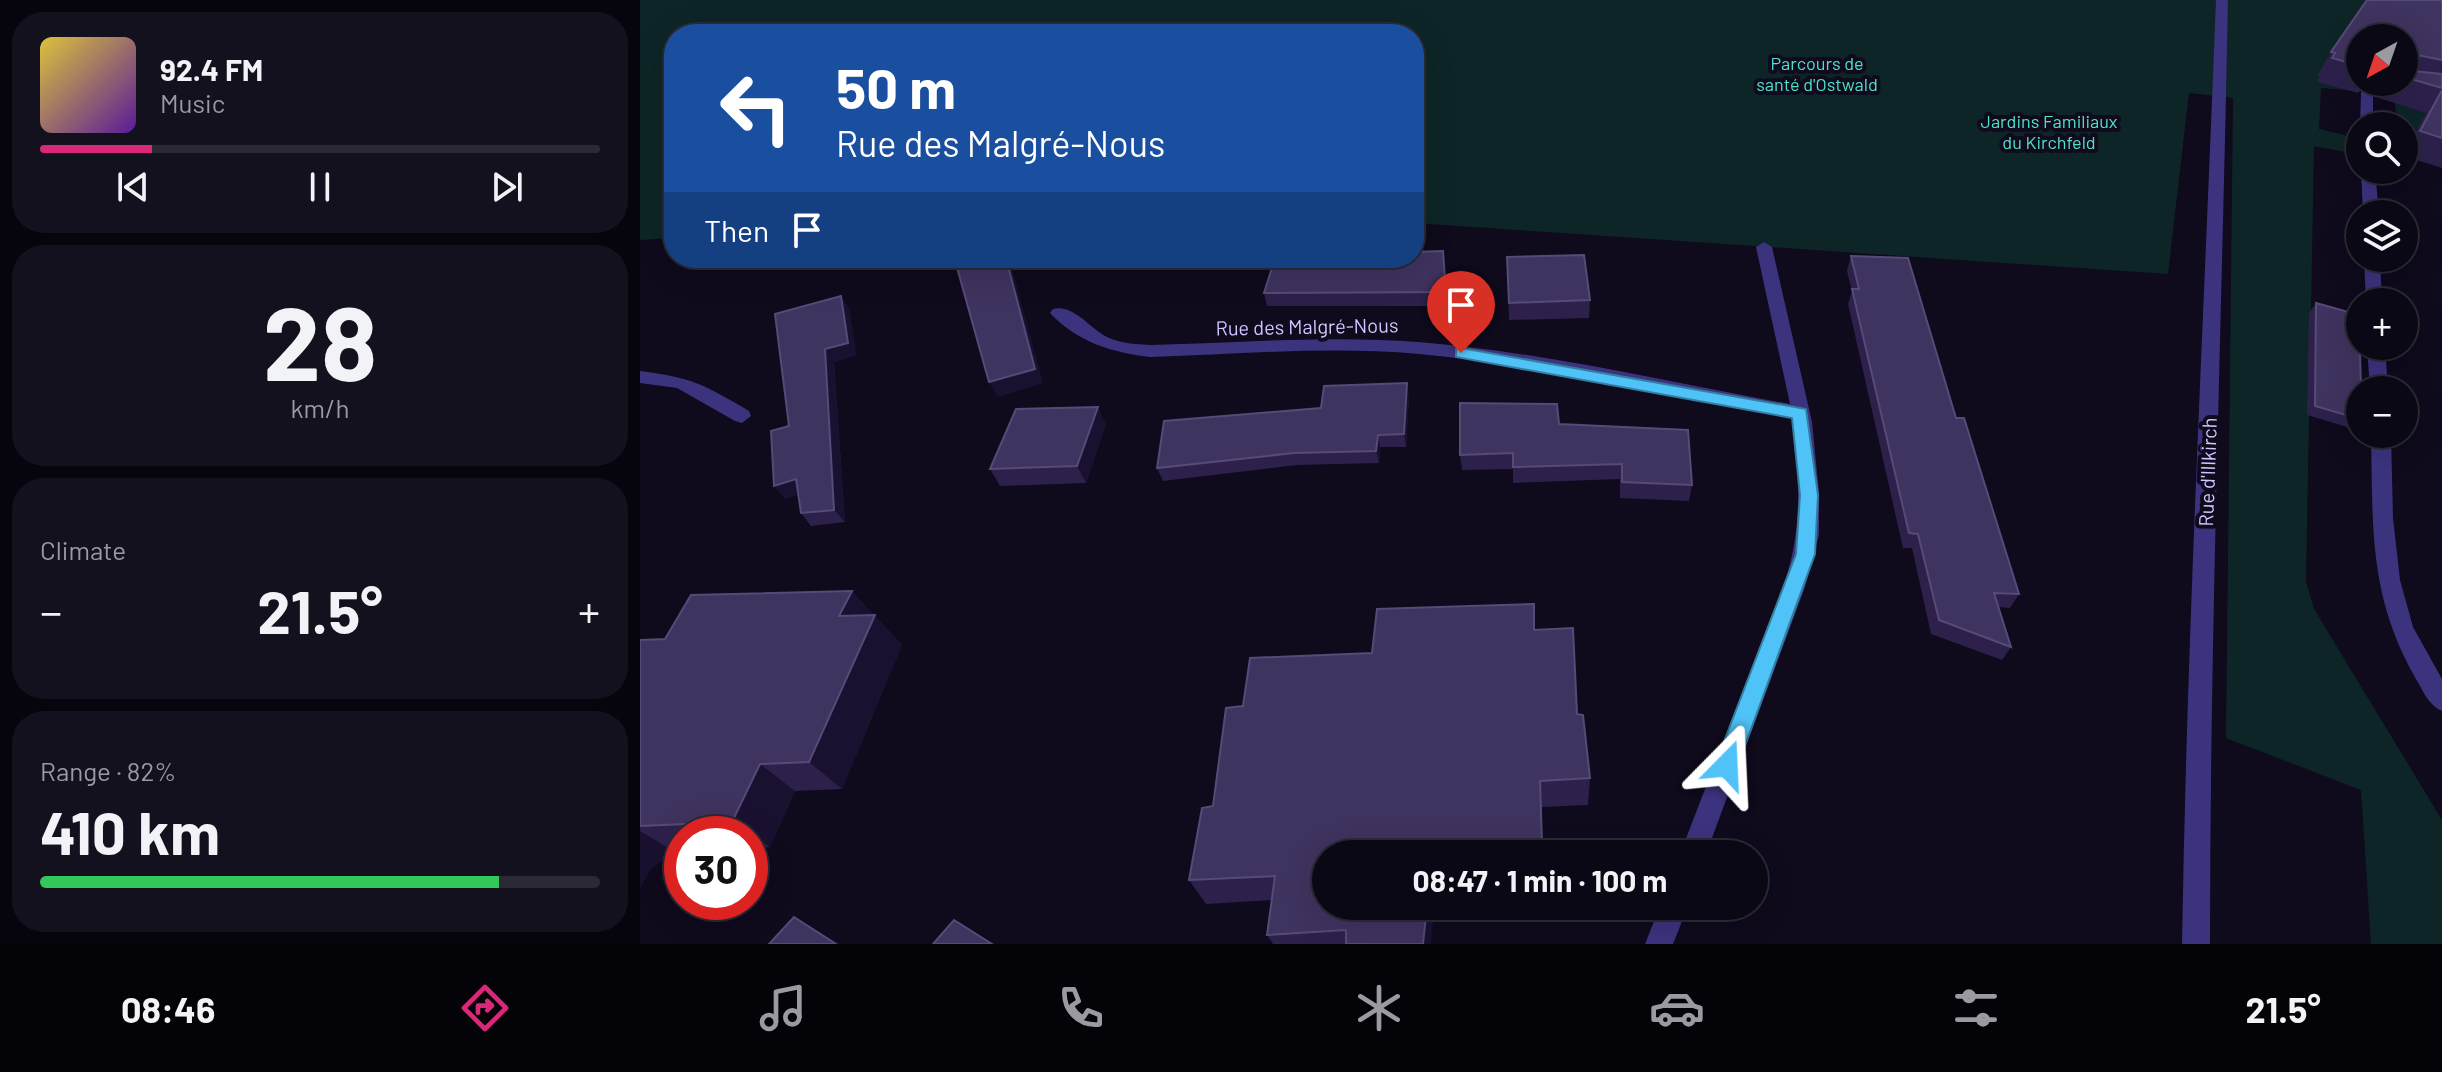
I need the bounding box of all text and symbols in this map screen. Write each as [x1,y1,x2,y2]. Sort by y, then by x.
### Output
north arrow [2346,24,2418,96]
map controls [2346,24,2418,448]
text: 92.4 FM [160,51,263,87]
park label: Parcours de santé d'Ostwald [1756,52,1878,95]
text: 50 m [836,53,956,120]
icon: left [704,56,808,160]
text: Music [160,87,225,118]
park label: Jardins Familiaux du Kirchfeld [1981,110,2118,153]
button: search [2346,112,2418,184]
text: Rue des Malgré-Nous [836,121,1165,164]
icon: previous [111,165,155,209]
icon: pause [298,165,342,209]
icon: next [485,165,529,209]
button: layers [2346,200,2418,272]
icon: arrive [785,208,829,252]
text: Then [704,212,769,248]
pin [1427,271,1495,353]
text: 28 [263,277,377,402]
icon: arrive [1439,283,1483,327]
button: + [2346,288,2418,360]
street label: Rue des Malgré-Nous [1215,312,1399,340]
button: − [2346,376,2418,448]
text: km/h [291,392,349,423]
street label: Rue d'Illkirch [2193,417,2221,527]
text: Climate [40,534,126,565]
text: 21.5° [257,574,383,646]
text: − [40,584,62,637]
text: + [578,584,600,637]
position arrow [1685,723,1769,807]
text: Range · 82% [40,755,176,786]
text: 410 km [40,795,220,867]
speed limit sign: 30 [664,816,768,920]
text: 08:47 · 1 min · 100 m [1413,862,1667,898]
icon: directions [457,980,513,1036]
icon: music [755,980,811,1036]
icon: phone [1053,980,1109,1036]
icon: climate [1351,980,1407,1036]
icon: car [1649,980,1705,1036]
icon: filters [1948,980,2004,1036]
text: 08:46 [121,987,215,1030]
text: 21.5° [2246,987,2321,1030]

